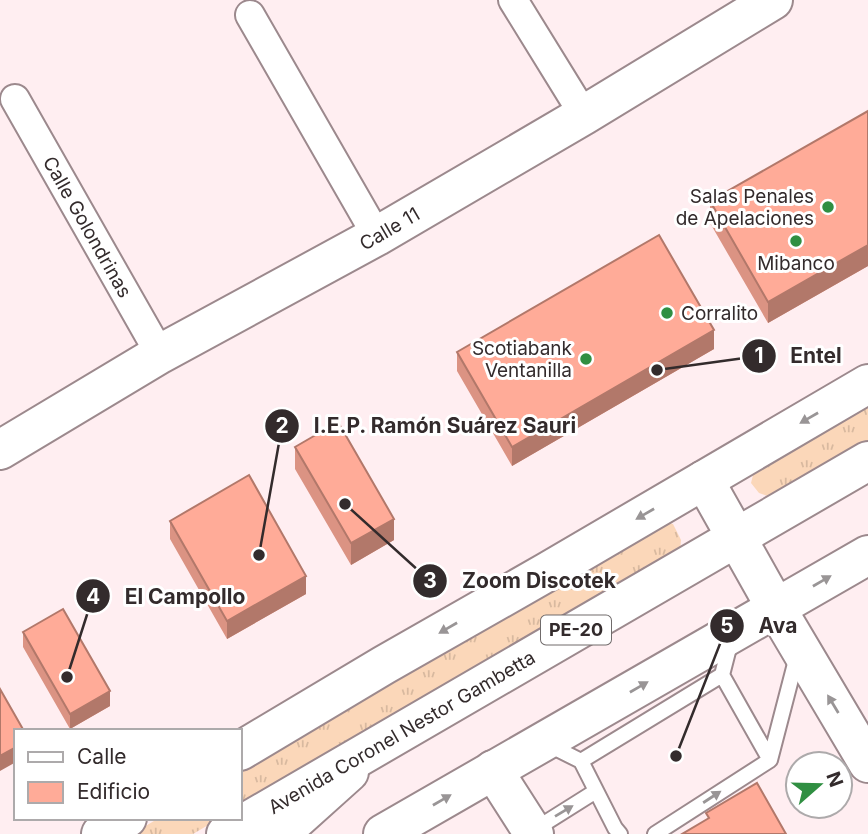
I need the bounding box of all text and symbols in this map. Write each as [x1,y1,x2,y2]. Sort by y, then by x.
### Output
street label: Calle Golondrinas [38,152,136,302]
place label: Salas Penales de Apelaciones [676,185,814,230]
marker: Salas Penales de Apelaciones [820,199,836,215]
street label: Calle 11 [356,203,424,255]
marker: Mibanco [788,233,804,249]
place label: Mibanco [757,252,835,275]
place label: Corralito [681,302,758,325]
marker: Corralito [659,305,675,321]
callout: Entel [741,335,856,377]
place label: Scotiabank Ventanilla [472,337,573,382]
text: 1 [754,343,764,368]
text: Entel [790,343,842,368]
marker: Scotiabank Ventanilla [578,351,594,367]
callout: I.E.P. Ramón Suárez Sauri [265,405,591,447]
one-way arrow [800,412,819,425]
text: 2 [275,413,289,438]
text: I.E.P. Ramón Suárez Sauri [314,413,576,438]
one-way arrow [636,508,655,520]
callout: Zoom Discotek [413,560,630,602]
text: 3 [423,568,437,593]
text: Zoom Discotek [462,568,617,593]
callout: El Campollo [75,575,259,617]
one-way arrow [813,575,832,587]
text: 4 [86,584,100,609]
text: El Campollo [125,584,245,609]
callout: Ava [709,605,811,647]
text: 5 [720,613,734,638]
text: Ava [759,613,797,638]
road number: PE-20 [541,616,611,644]
one-way arrow [439,622,458,634]
street label: Avenida Coronel Nestor Gambetta [264,646,539,819]
one-way arrow [629,681,649,693]
one-way arrow [827,694,839,713]
legend [14,729,242,820]
text: Calle [77,744,127,769]
north arrow [784,750,854,820]
text: N [821,769,848,790]
text: Edificio [77,779,150,804]
one-way arrow [703,790,721,804]
one-way arrow [432,794,451,806]
one-way arrow [555,804,574,817]

